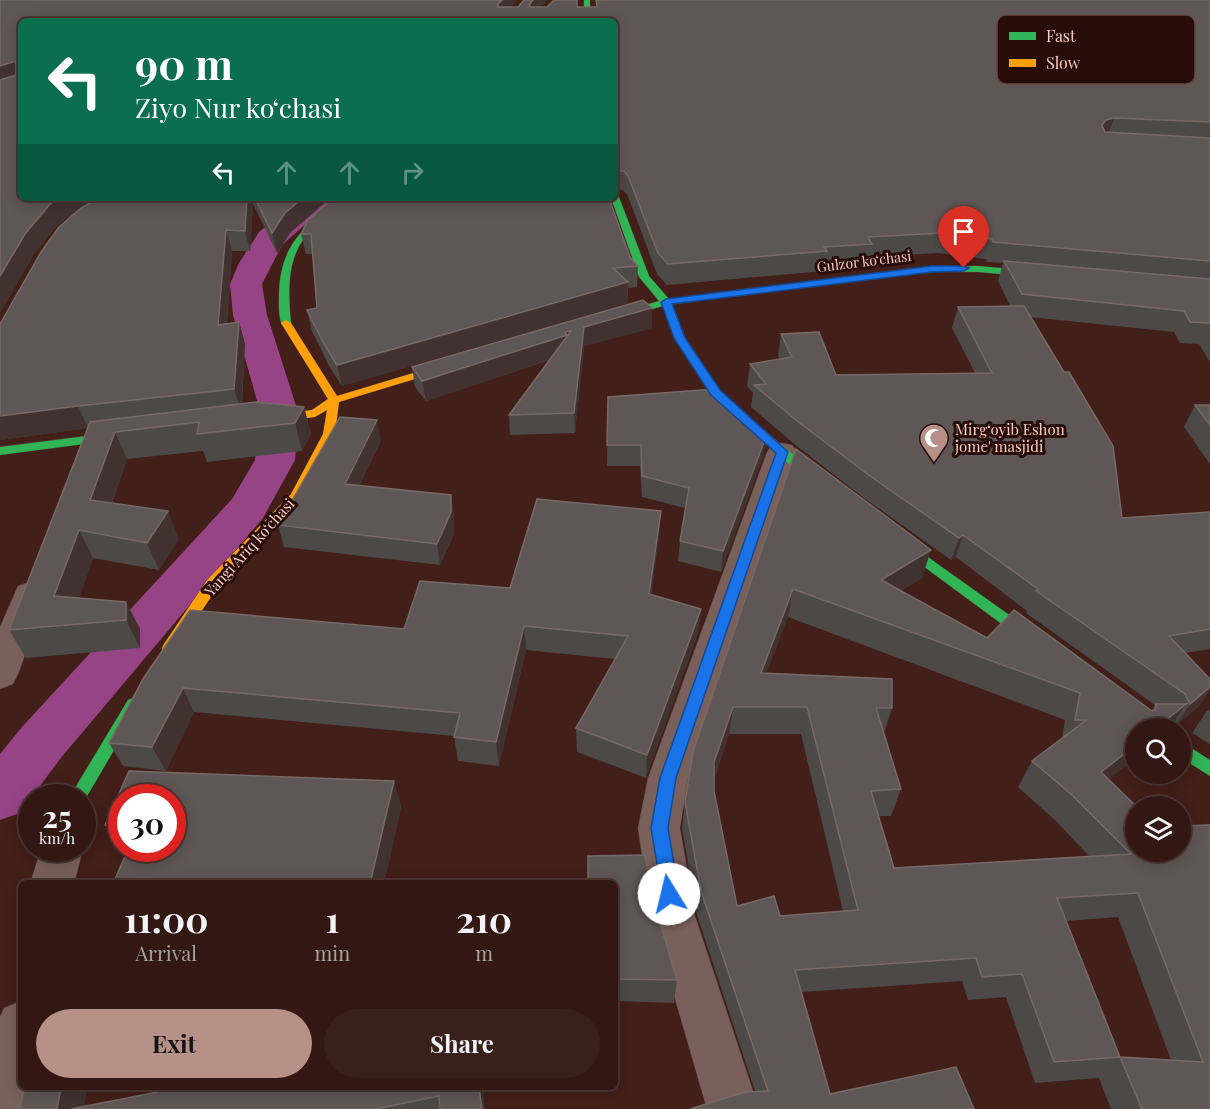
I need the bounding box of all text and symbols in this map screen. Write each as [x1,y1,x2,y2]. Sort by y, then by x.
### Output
legend [997,15,1195,84]
text: Fast [1046,25,1076,46]
text: 90 m [135,35,233,91]
icon: left [36,42,114,120]
text: Slow [1046,52,1081,73]
text: Ziyo Nur koʻchasi [135,89,341,125]
icon: left [207,156,240,189]
icon: ahead [270,156,303,189]
icon: ahead [333,156,366,189]
icon: right [396,156,429,189]
pin [938,206,989,268]
icon: arrive [947,215,980,248]
street label: Gulzor koʻchasi [816,246,912,276]
place label: Mirg‘oyib Eshon jome' masjidi [954,419,1065,456]
mosque icon: Mirg‘oyib Eshon jome' masjidi [918,422,950,464]
street label: Yangi Ariq koʻchasi [199,493,299,601]
map controls [1125,718,1191,862]
button: search [1125,718,1191,784]
speed limit sign: 30 [108,784,186,862]
text: 25 [42,796,72,836]
button: layers [1125,796,1191,862]
text: km/h [39,828,75,848]
position arrow [637,862,701,926]
text: 11:00 [124,894,209,942]
text: 1 [325,894,339,942]
text: 210 [456,894,512,942]
text: Arrival [135,939,197,966]
text: min [315,939,350,966]
text: m [475,939,493,966]
button: Exit [36,1009,312,1078]
button: Share [324,1009,600,1078]

